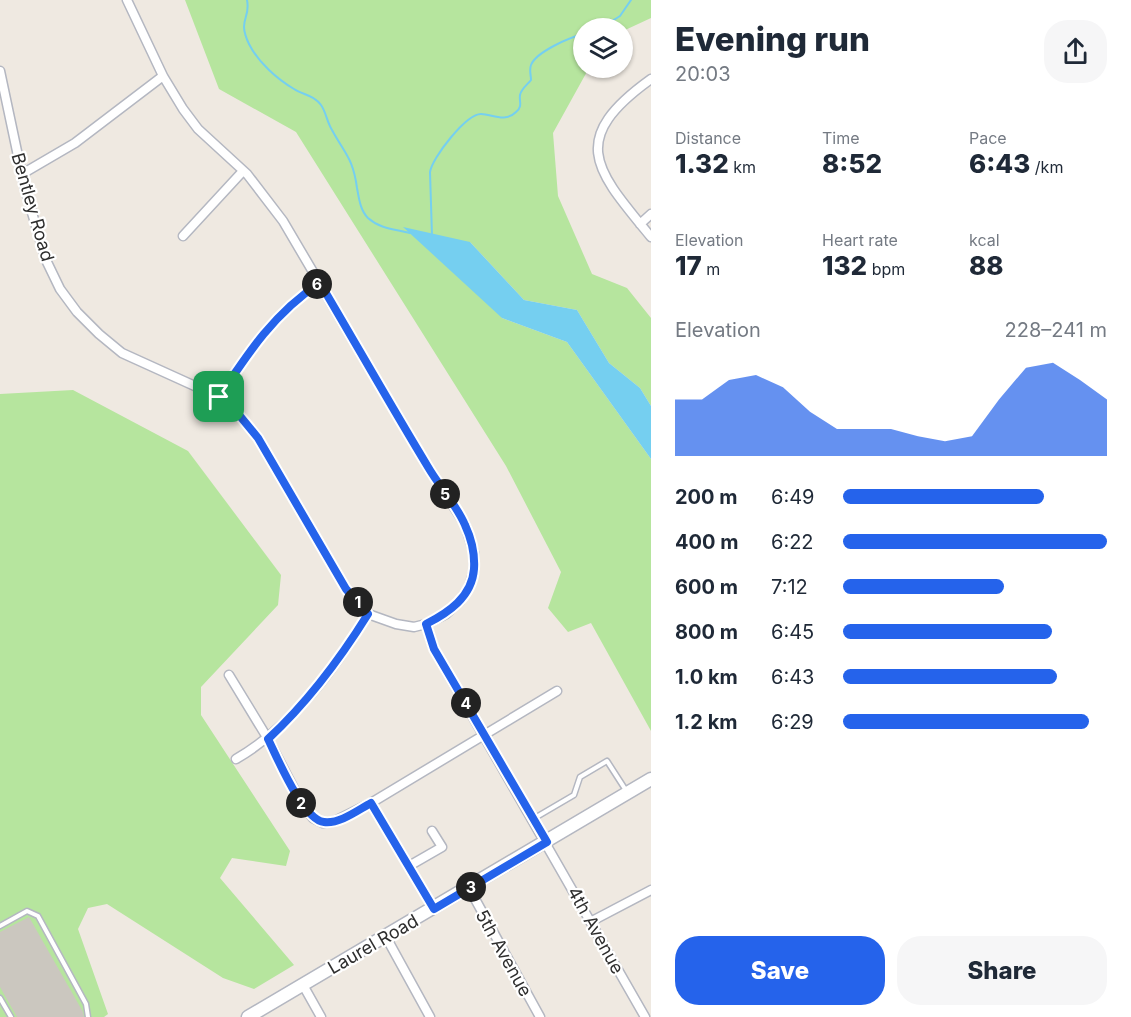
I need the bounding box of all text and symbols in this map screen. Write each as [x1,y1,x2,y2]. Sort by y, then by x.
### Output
map controls [573,18,633,78]
button: layers [573,18,633,78]
text: Evening run [675,19,870,59]
button: share [1044,20,1107,83]
text: 20:03 [675,62,731,86]
text: Distance [675,128,741,148]
text: Time [822,128,860,148]
text: Pace [969,128,1007,148]
text: 1.32 [675,148,729,179]
text: 8:52 [822,148,882,179]
text: 6:43 [969,148,1030,179]
street label: Bentley Road [7,150,59,264]
text: km [729,157,756,177]
text: /km [1030,157,1063,177]
text: Elevation [675,230,744,250]
text: Heart rate [822,230,898,250]
text: kcal [969,230,1000,250]
text: 17 [675,250,702,281]
text: 132 [822,250,867,281]
text: 88 [969,250,1004,281]
text: m [702,259,720,279]
text: bpm [867,259,905,279]
pin: 6 [302,269,332,299]
text: 6 [312,274,322,294]
text: Elevation [675,318,761,342]
text: 228–241 m [1005,318,1107,342]
pin [193,371,244,422]
icon: arrive [202,380,235,413]
pin: 5 [430,479,460,509]
text: 5 [440,484,450,504]
text: 200 m [675,485,738,509]
text: 6:49 [771,485,815,509]
text: 400 m [675,530,739,554]
text: 6:22 [771,530,814,554]
text: 600 m [675,575,738,599]
text: 7:12 [771,575,808,599]
pin: 1 [343,587,373,617]
text: 1 [355,592,361,612]
text: 800 m [675,620,738,644]
text: 6:45 [771,620,814,644]
text: 1.0 km [675,665,738,689]
text: 6:43 [771,665,814,689]
pin: 4 [451,688,481,718]
text: 4 [461,693,471,713]
text: 1.2 km [675,710,738,734]
text: 6:29 [771,710,814,734]
pin: 2 [286,788,316,818]
text: 2 [296,793,306,813]
pin: 3 [456,872,486,902]
text: 3 [466,877,476,897]
street label: 4th Avenue [563,883,629,977]
street label: 5th Avenue [472,906,536,1000]
street label: Laurel Road [324,910,422,978]
button: Save [675,936,885,1005]
button: Share [897,936,1107,1005]

